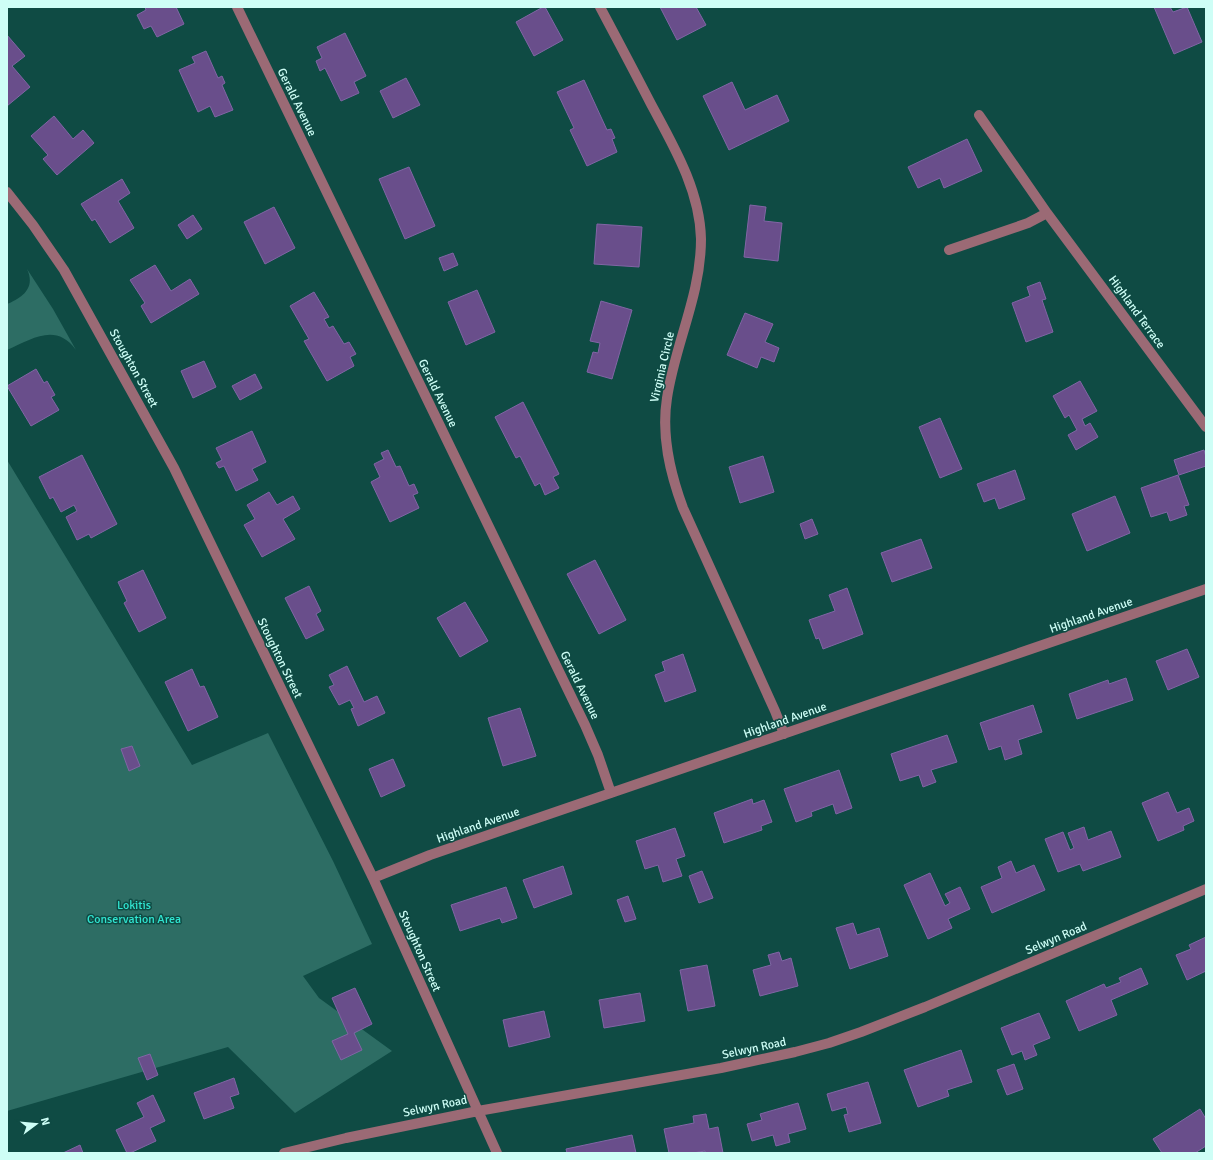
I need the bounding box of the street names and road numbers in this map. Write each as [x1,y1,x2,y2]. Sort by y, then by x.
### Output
street label: Gerald Avenue [274,66,320,139]
street label: Highland Terrace [1105,273,1168,352]
street label: Stoughton Street [106,326,161,410]
street label: Virginia Circle [647,330,678,404]
street label: Gerald Avenue [415,357,461,430]
street label: Highland Avenue [1048,594,1135,637]
street label: Stoughton Street [254,616,305,701]
street label: Gerald Avenue [557,649,603,722]
street label: Highland Avenue [742,699,829,742]
street label: Highland Avenue [435,804,522,847]
street label: Stoughton Street [395,908,444,994]
street label: Selwyn Road [1023,919,1089,958]
street label: Selwyn Road [721,1034,788,1063]
street label: Selwyn Road [402,1092,469,1121]

